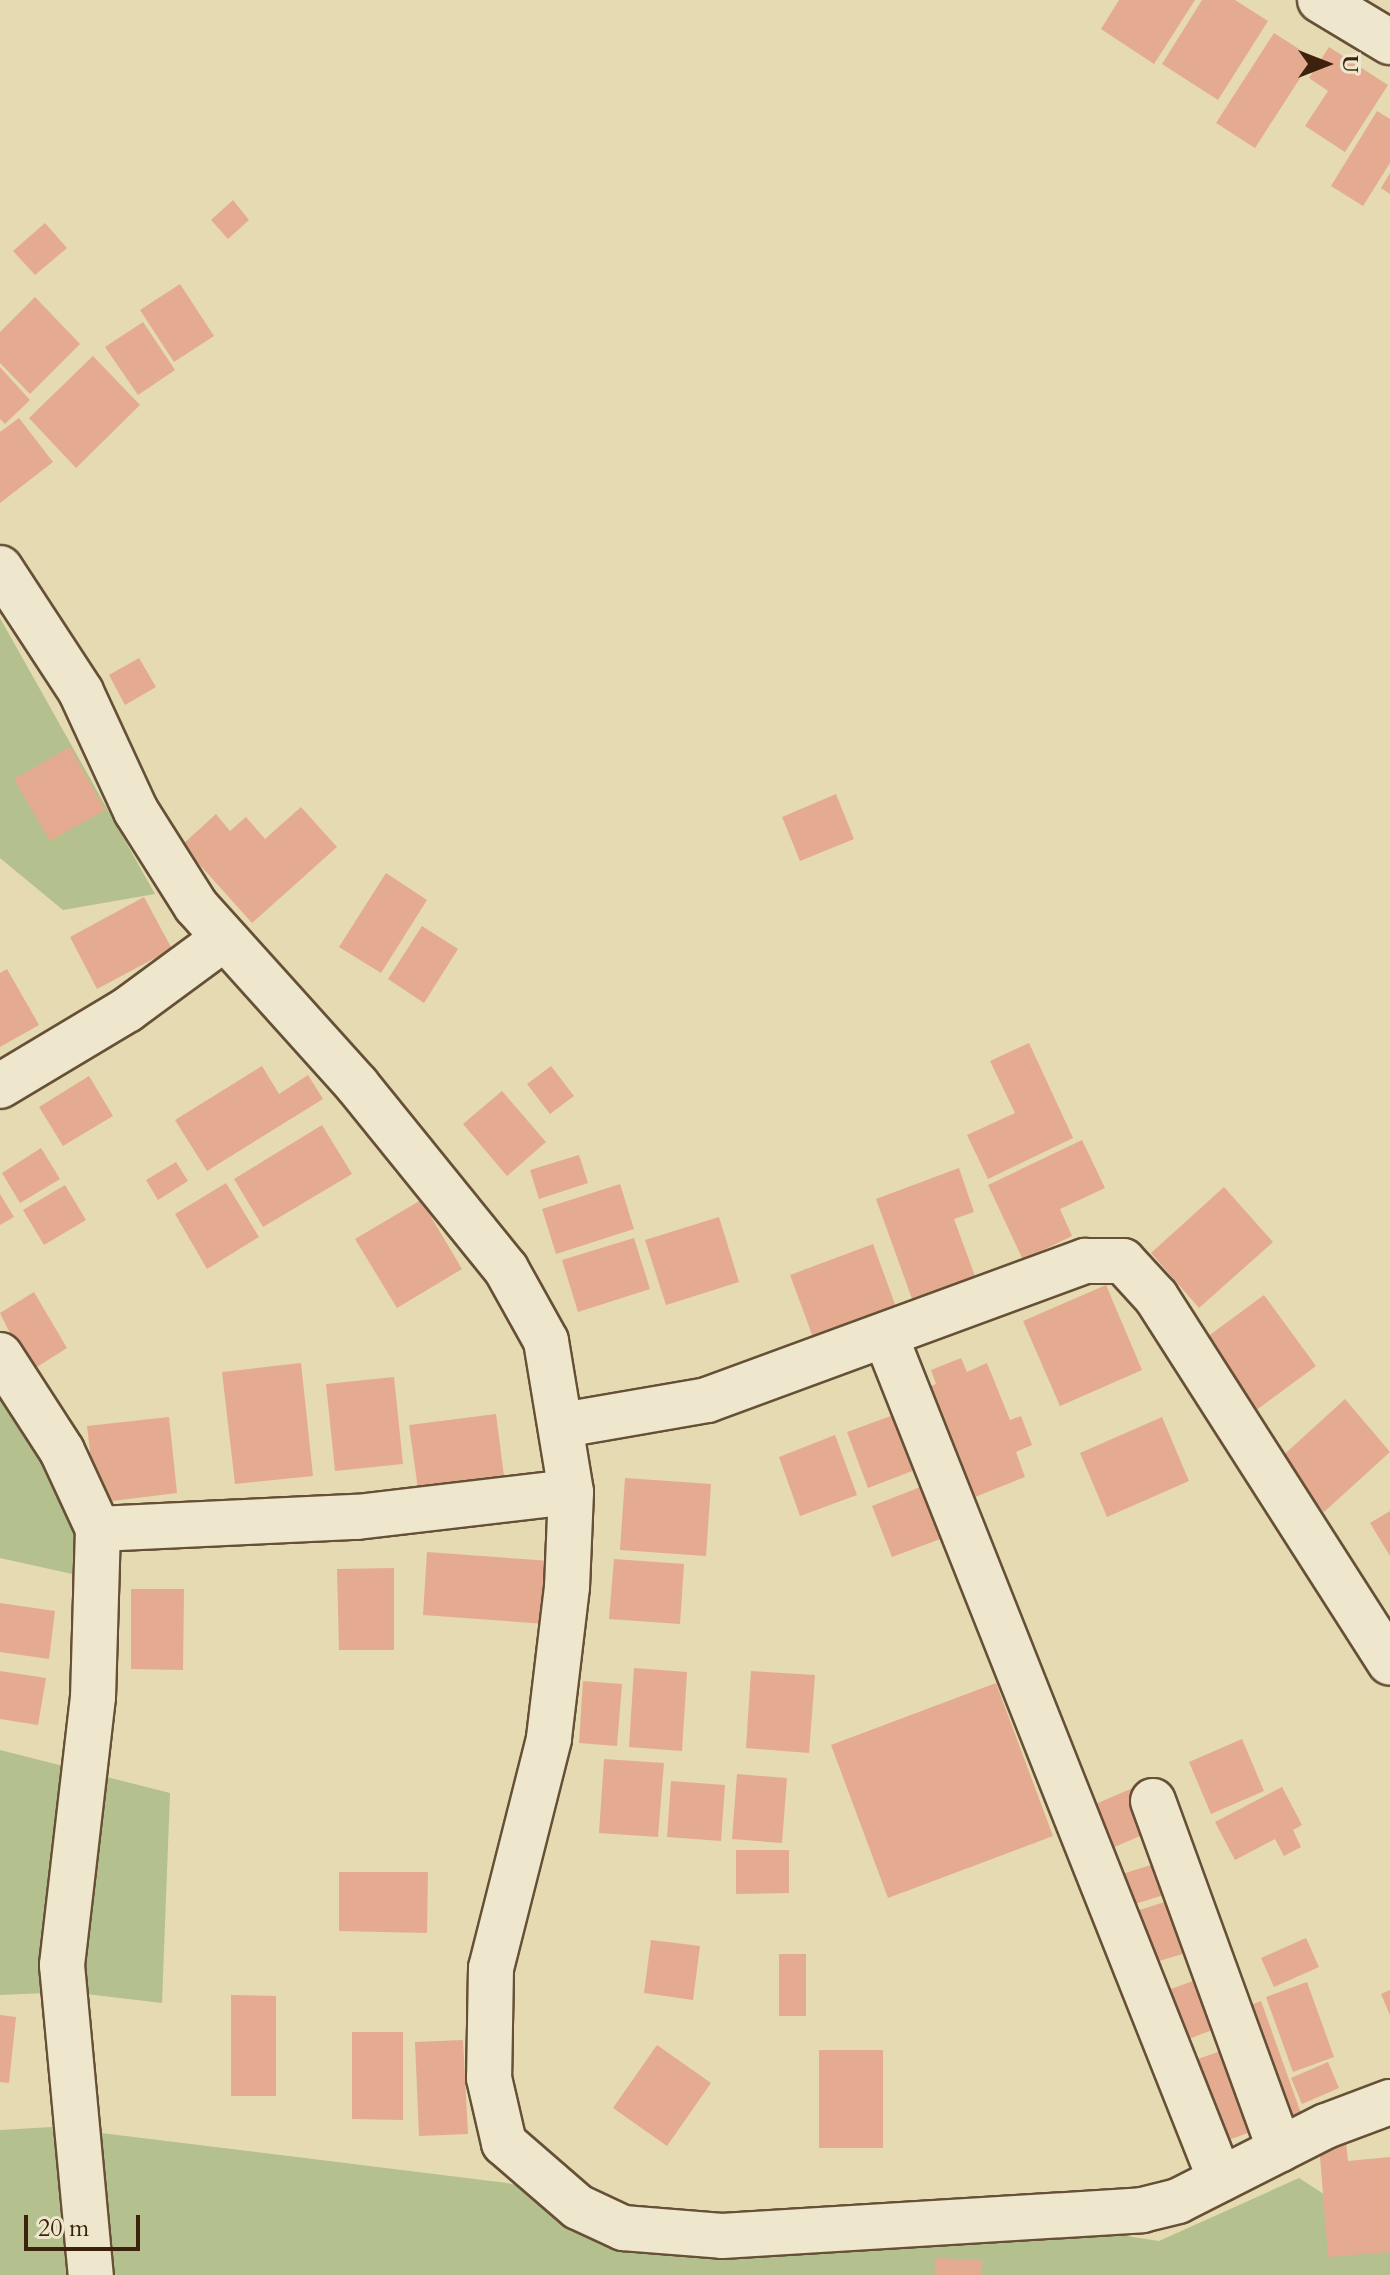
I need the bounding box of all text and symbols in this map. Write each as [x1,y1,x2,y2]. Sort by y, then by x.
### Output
north arrow [1286,24,1366,104]
text: U [1335,55,1365,73]
scale bar [28,2199,144,2249]
text: 20 m [38,2212,89,2245]

